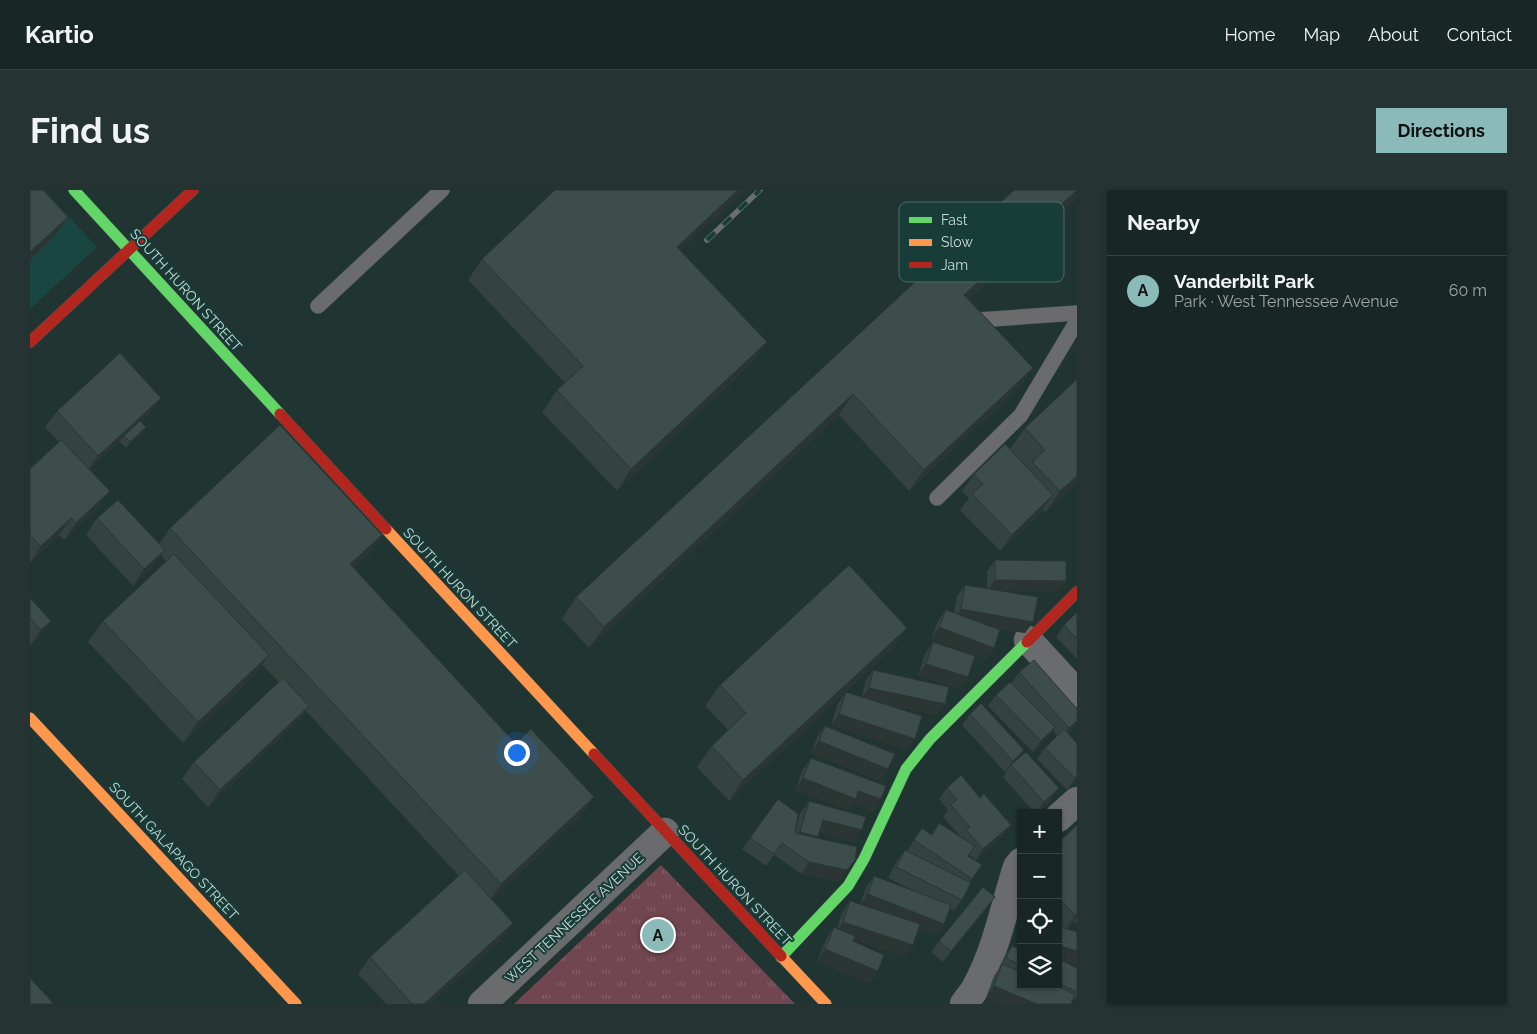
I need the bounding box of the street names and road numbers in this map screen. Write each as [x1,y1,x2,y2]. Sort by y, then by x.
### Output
street label: SOUTH HURON STREET [127,226,245,355]
street label: SOUTH HURON STREET [400,525,520,652]
street label: SOUTH GALAPAGO STREET [106,779,242,923]
street label: SOUTH HURON STREET [675,822,795,949]
street label: WEST TENNESSEE AVENUE [501,849,647,987]

